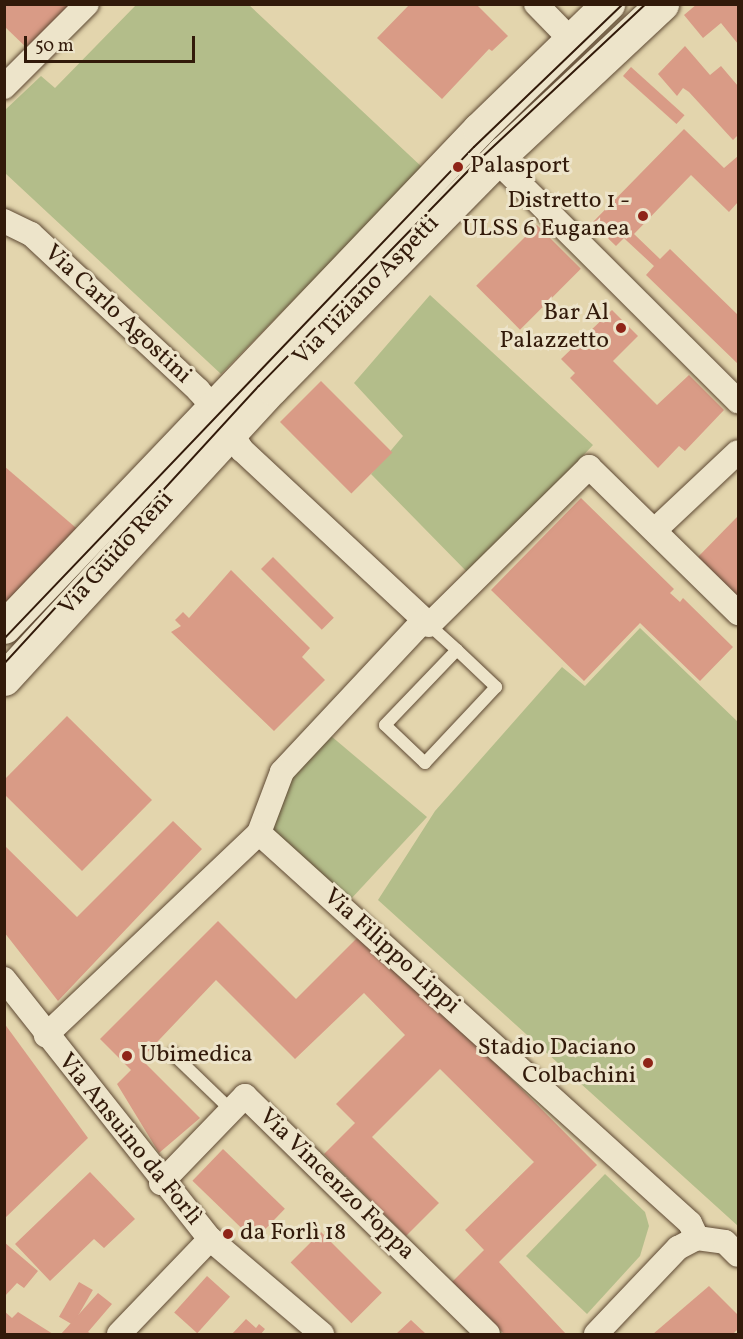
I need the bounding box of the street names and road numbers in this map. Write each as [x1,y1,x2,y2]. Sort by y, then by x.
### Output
street label: Via Tiziano Aspetti [288,210,446,372]
street label: Via Carlo Agostini [37,239,197,391]
street label: Via Guido Reni [54,486,180,622]
street label: Via Filippo Lippi [317,883,465,1021]
street label: Via Ansuino da Forlì [51,1048,207,1232]
street label: Via Vincenzo Foppa [252,1103,420,1267]

